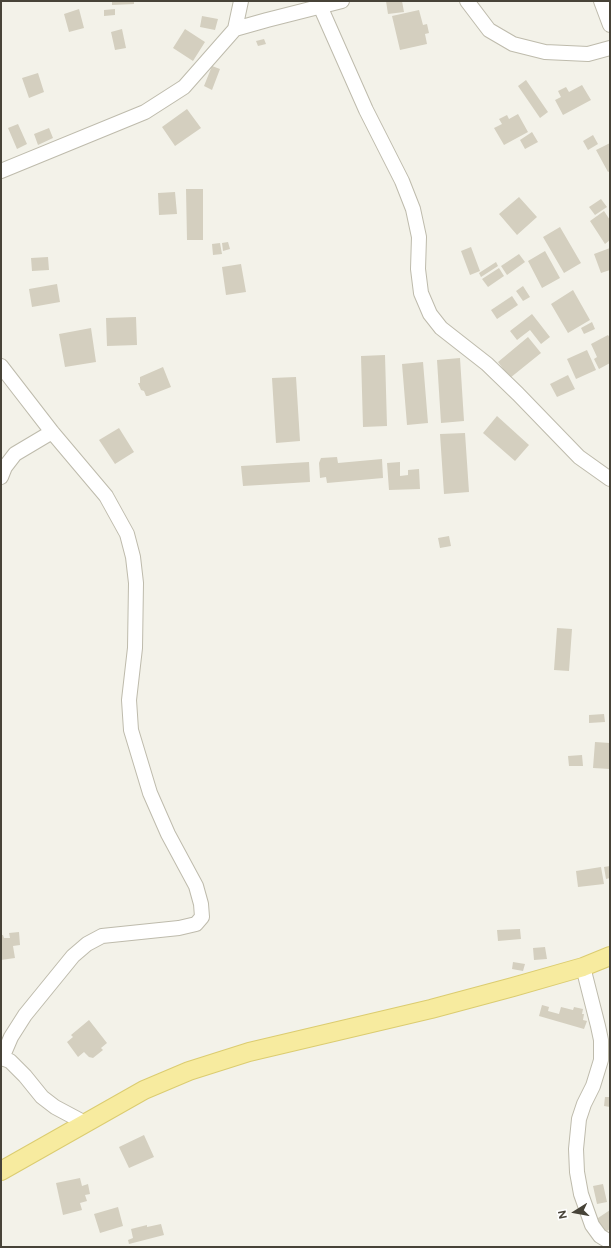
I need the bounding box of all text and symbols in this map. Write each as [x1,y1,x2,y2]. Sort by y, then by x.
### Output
north arrow [555,1192,595,1232]
text: N [556,1209,570,1220]

